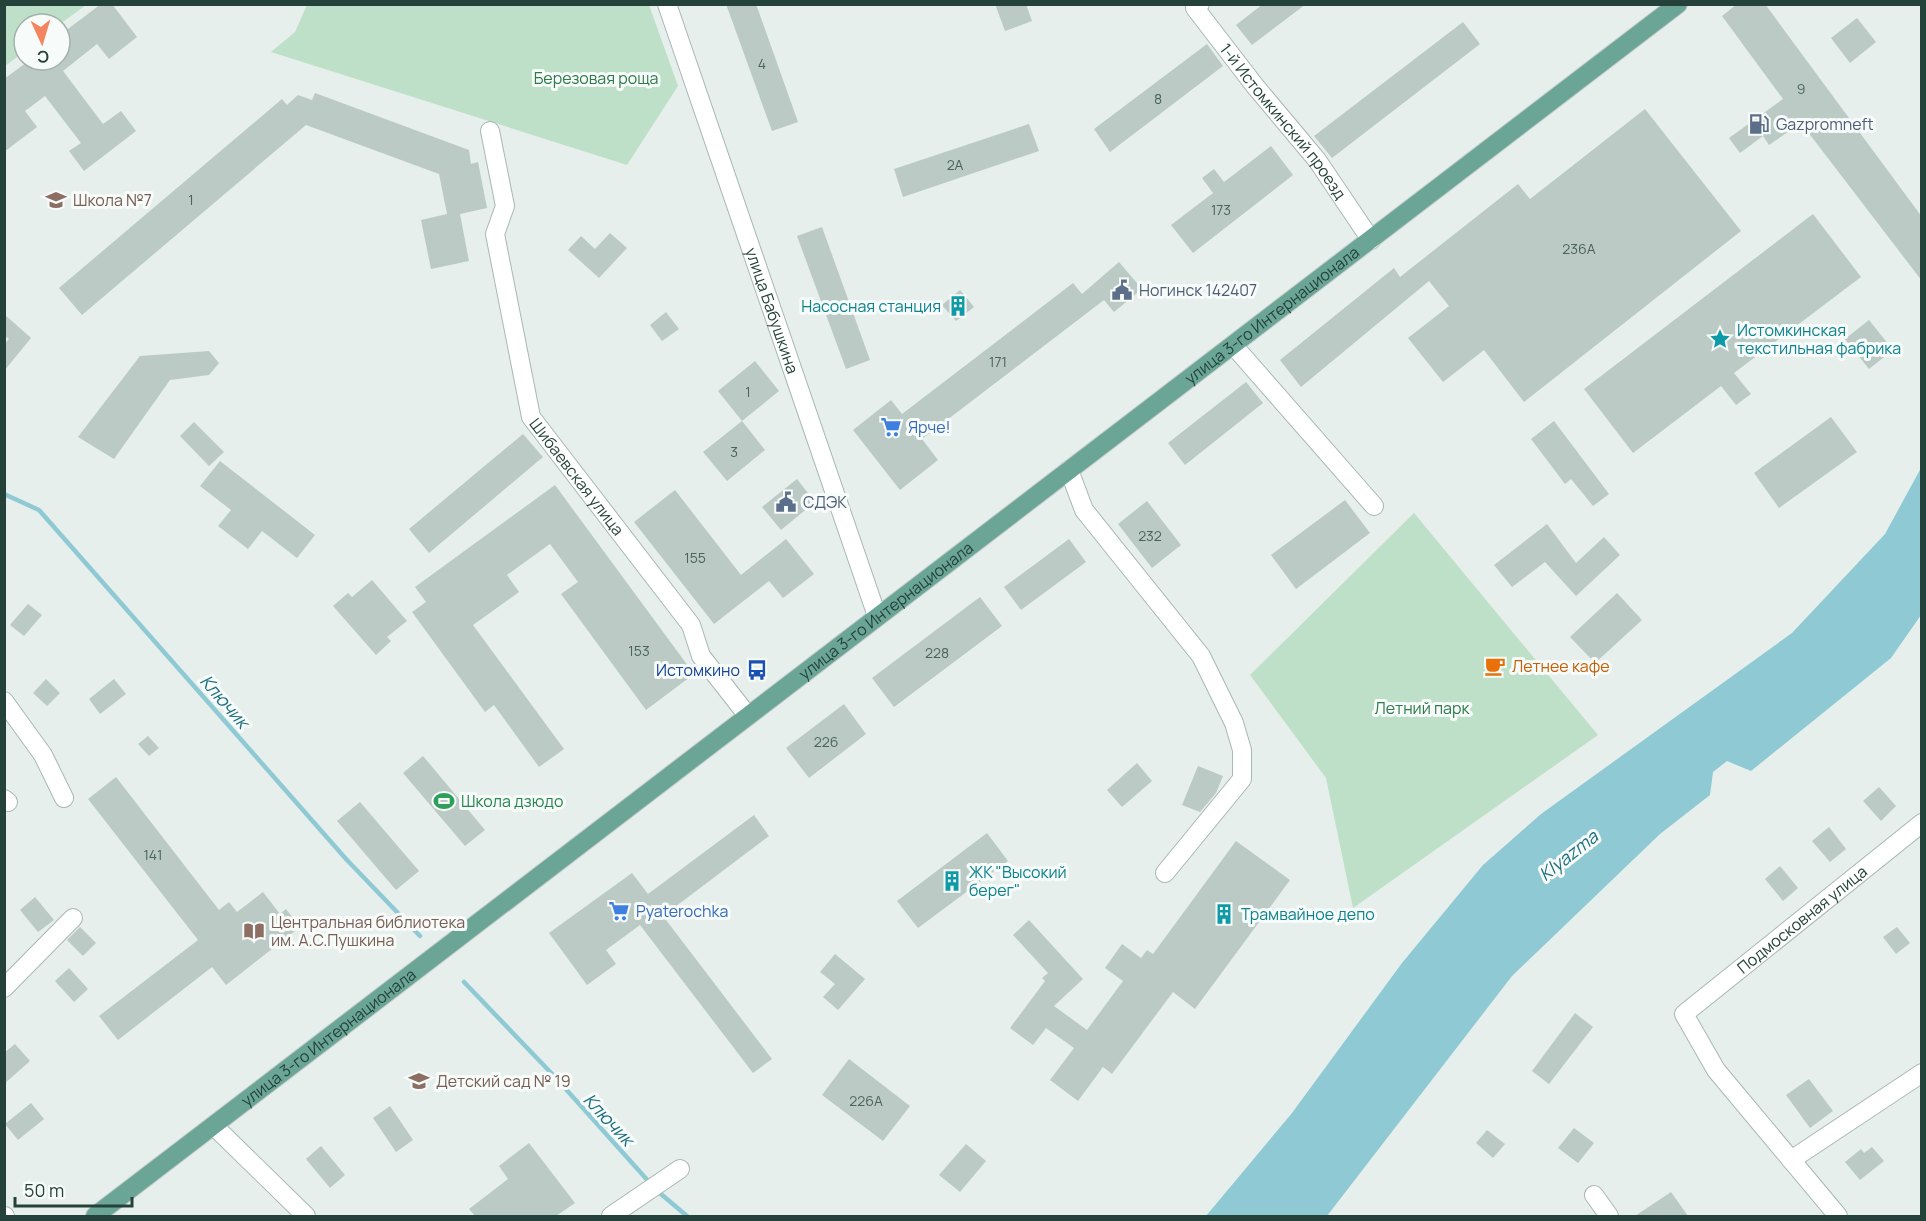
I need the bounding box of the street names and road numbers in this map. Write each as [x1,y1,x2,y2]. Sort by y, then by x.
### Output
street label: 1-й Истомкинский проезд [1215,39,1352,204]
street label: улица 3-го Интернационала [1180,241,1364,389]
street label: улица Бабушкина [740,244,804,376]
street label: Шибаевская улица [525,413,629,540]
street label: улица 3-го Интернационала [794,537,978,684]
street label: Подмосковная улица [1732,860,1872,978]
street label: улица 3-го Интернационала [237,963,420,1111]

